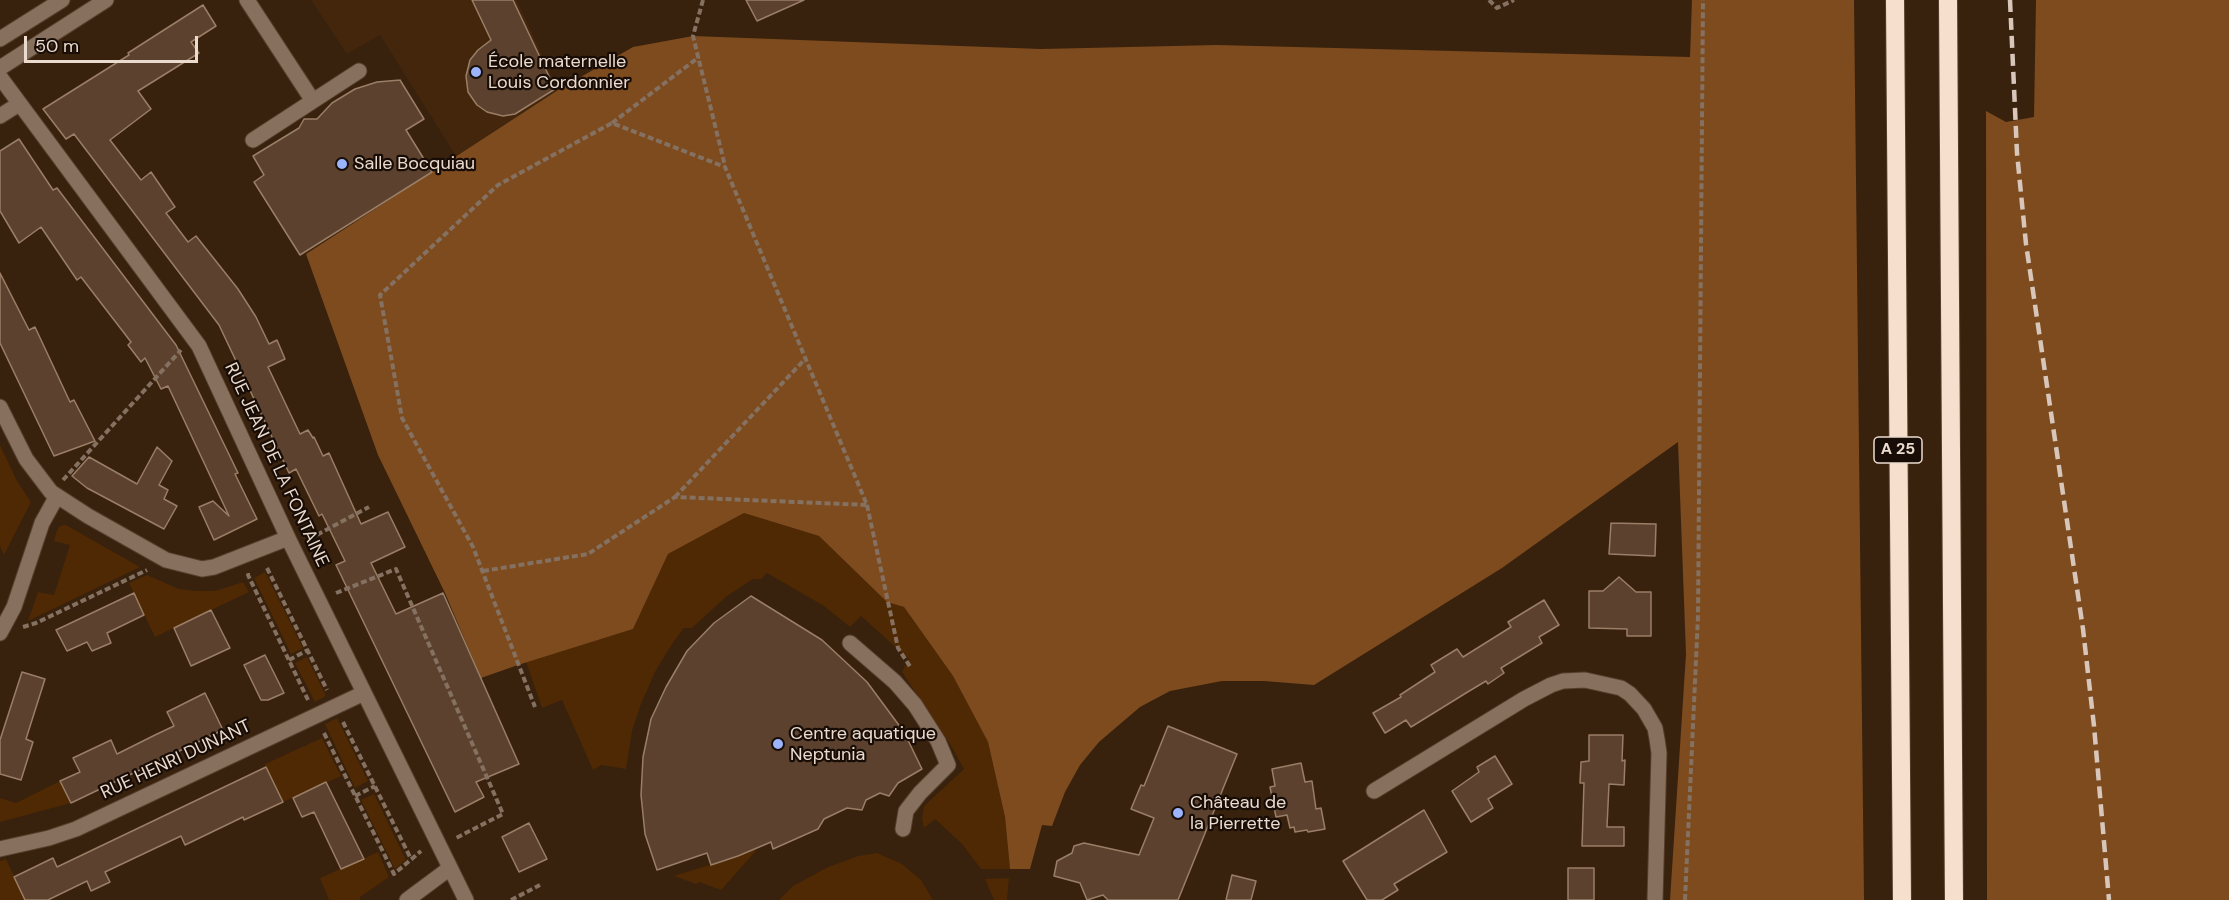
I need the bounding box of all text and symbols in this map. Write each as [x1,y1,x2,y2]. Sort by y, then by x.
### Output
scale bar [27,24,201,62]
text: 50 m [35,34,79,58]
place label: École maternelle Louis Cordonnier [488,51,630,94]
marker: École maternelle Louis Cordonnier [469,65,483,79]
place label: Salle Bocquiau [354,153,475,175]
marker: Salle Bocquiau [335,157,349,171]
street label: RUE JEAN DE LA FONTAINE [219,359,333,571]
road number: A 25 [1874,437,1922,463]
street label: RUE HENRI DUNANT [98,716,254,804]
place label: Centre aquatique Neptunia [790,723,936,766]
marker: Centre aquatique Neptunia [771,737,785,751]
place label: Château de la Pierrette [1190,792,1286,834]
marker: Château de la Pierrette [1171,806,1185,820]

